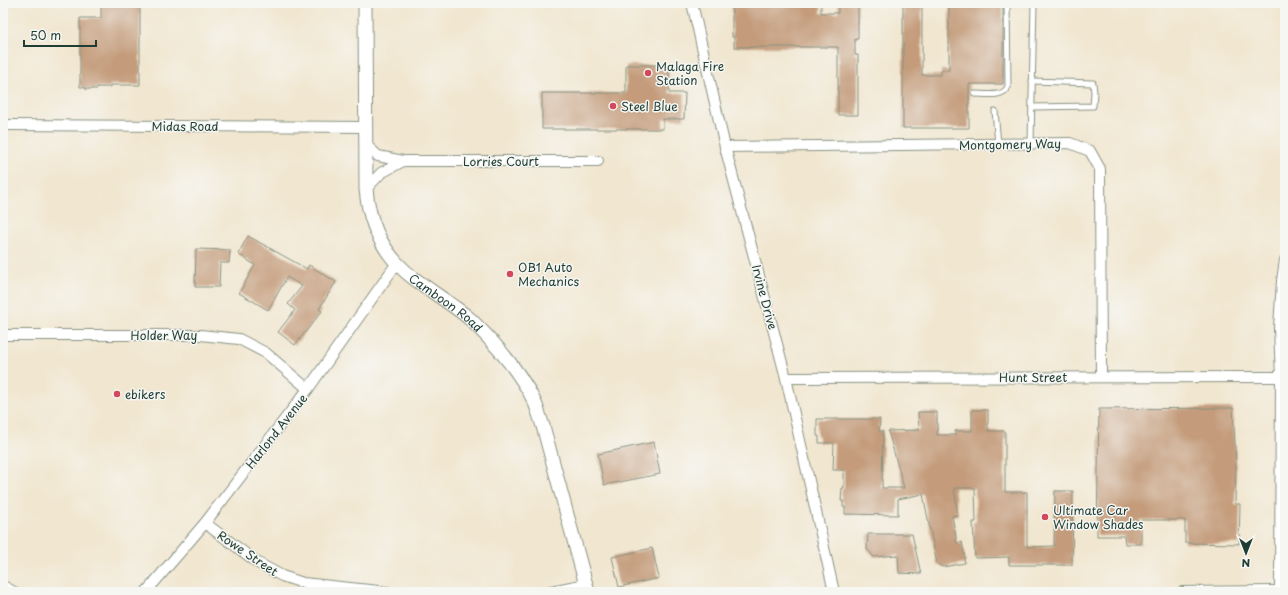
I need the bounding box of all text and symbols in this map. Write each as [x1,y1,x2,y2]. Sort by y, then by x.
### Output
scale bar [24,22,96,48]
text: 50 m [30,26,61,44]
place label: Malaga Fire Station [656,57,724,89]
marker: Malaga Fire Station [643,68,653,78]
place label: Steel Blue [621,97,678,115]
marker: Steel Blue [608,101,618,111]
street label: Midas Road [151,117,219,135]
street label: Montgomery Way [959,134,1061,154]
street label: Lorries Court [463,152,539,170]
place label: OB1 Auto Mechanics [518,258,579,290]
street label: Irvine Drive [748,262,782,332]
street label: Camboon Road [405,269,487,336]
marker: OB1 Auto Mechanics [505,269,515,279]
street label: Holder Way [131,326,197,344]
street label: Hunt Street [999,368,1067,386]
place label: ebikers [125,385,166,403]
marker: ebikers [112,389,122,399]
street label: Harlond Avenue [241,389,311,472]
place label: Ultimate Car Window Shades [1053,501,1144,533]
marker: Ultimate Car Window Shades [1040,512,1050,522]
street label: Rowe Street [214,526,282,580]
north arrow [1226,533,1266,573]
text: N [1241,555,1250,572]

